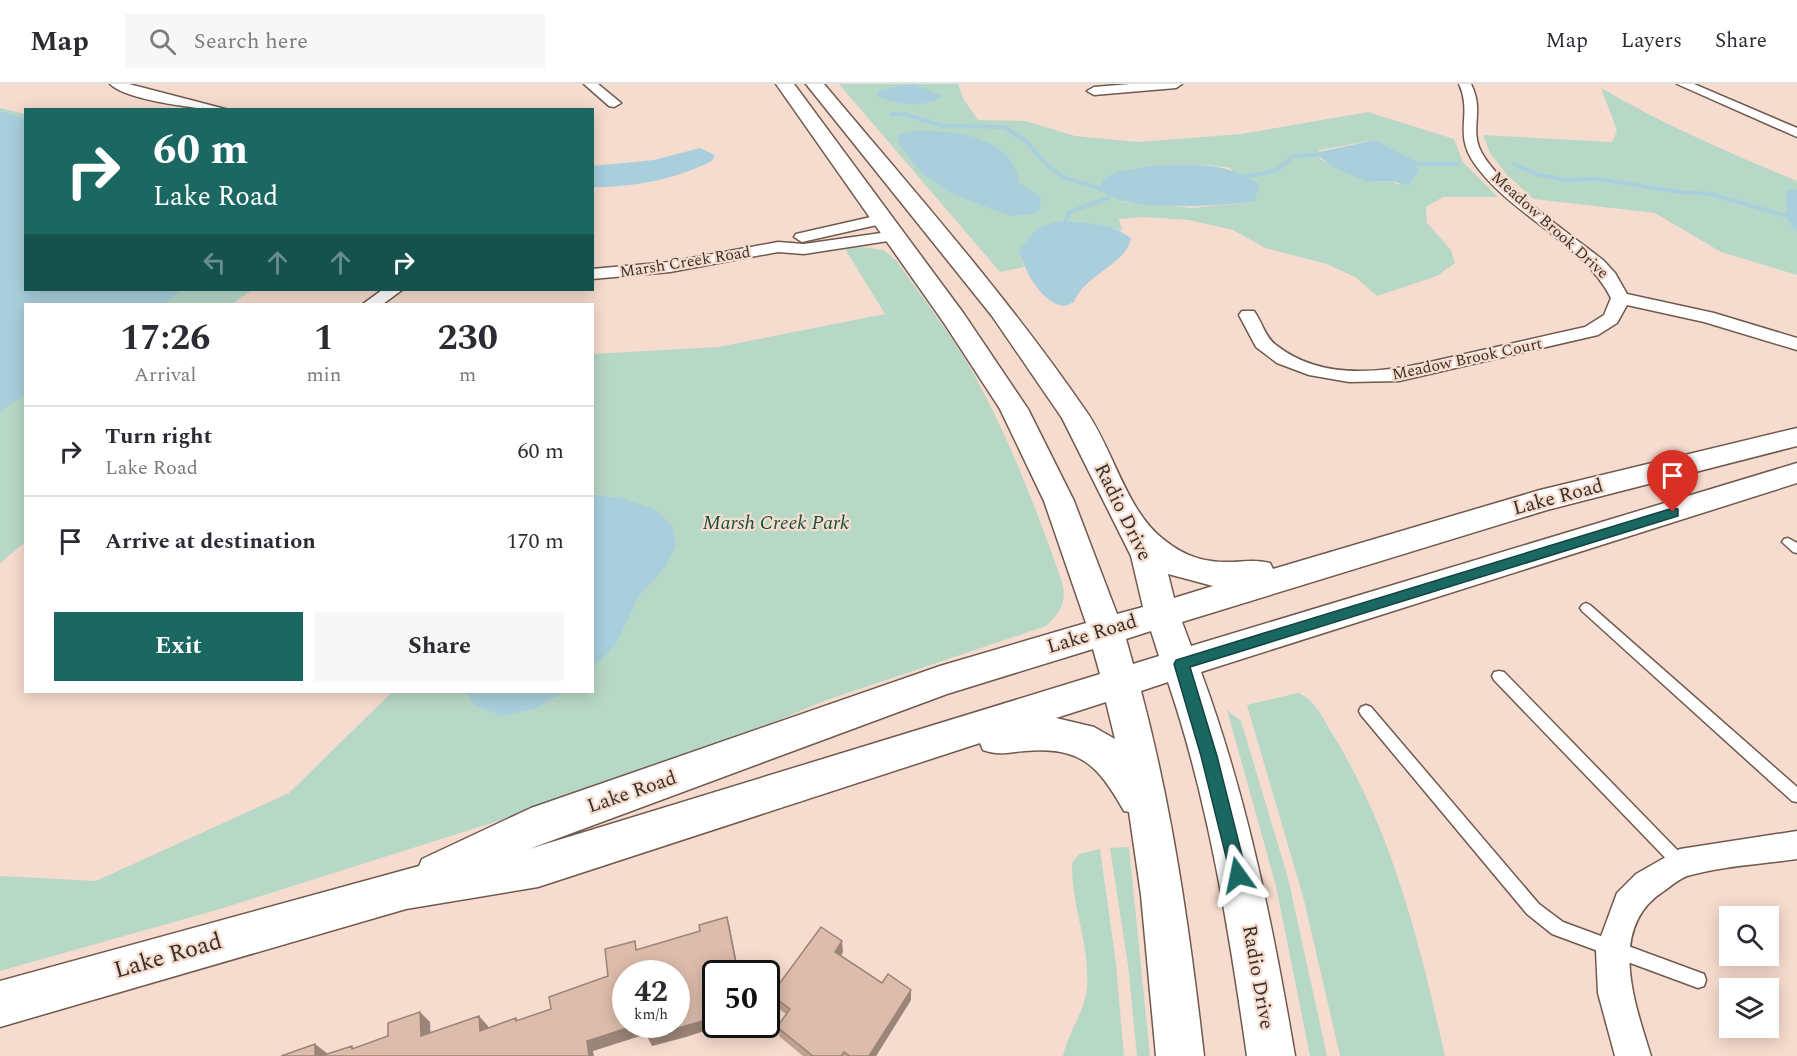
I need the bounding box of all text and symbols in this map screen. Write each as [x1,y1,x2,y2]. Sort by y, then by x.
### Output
search box [125,14,545,68]
text: Map [30,20,89,63]
icon: search [146,25,179,58]
text: Search here [194,25,308,58]
text: Map [1546,25,1588,57]
text: Layers [1621,25,1682,57]
text: Share [1715,25,1767,57]
text: 60 m [153,119,248,182]
icon: right [54,132,132,210]
street label: Meadow Brook Drive [1486,166,1614,284]
text: Lake Road [153,176,278,218]
street label: Marsh Creek Road [618,240,752,284]
icon: left [198,246,231,279]
icon: ahead [261,246,294,279]
icon: ahead [324,246,357,279]
icon: right [387,246,420,279]
text: 17:26 [120,311,210,366]
text: 1 [314,311,334,366]
text: 230 [437,311,498,366]
street label: Meadow Brook Court [1390,331,1545,387]
text: Arrival [134,360,196,390]
text: min [306,360,341,390]
text: m [459,360,476,390]
text: Turn right [105,420,212,453]
icon: right [54,435,87,468]
text: 60 m [518,435,564,468]
pin [1647,450,1698,512]
text: Lake Road [105,453,198,483]
street label: Radio Drive [1086,458,1160,566]
icon: arrive [1656,459,1689,492]
street label: Lake Road [1509,470,1607,524]
park label: Marsh Creek Park [703,508,850,538]
icon: arrive [54,525,87,558]
text: Arrive at destination [105,525,316,558]
text: 170 m [507,525,564,558]
street label: Lake Road [1043,606,1141,662]
button: Exit [54,612,303,681]
button: Share [315,612,564,681]
street label: Lake Road [583,763,681,821]
position arrow [1206,843,1270,907]
map controls [1719,906,1779,1038]
button: search [1719,906,1779,966]
street label: Radio Drive [1234,922,1282,1032]
street label: Lake Road [109,923,227,989]
speed limit sign: 50 [702,960,780,1038]
text: 42 [634,969,668,1015]
button: layers [1719,978,1779,1038]
text: km/h [634,1003,668,1026]

